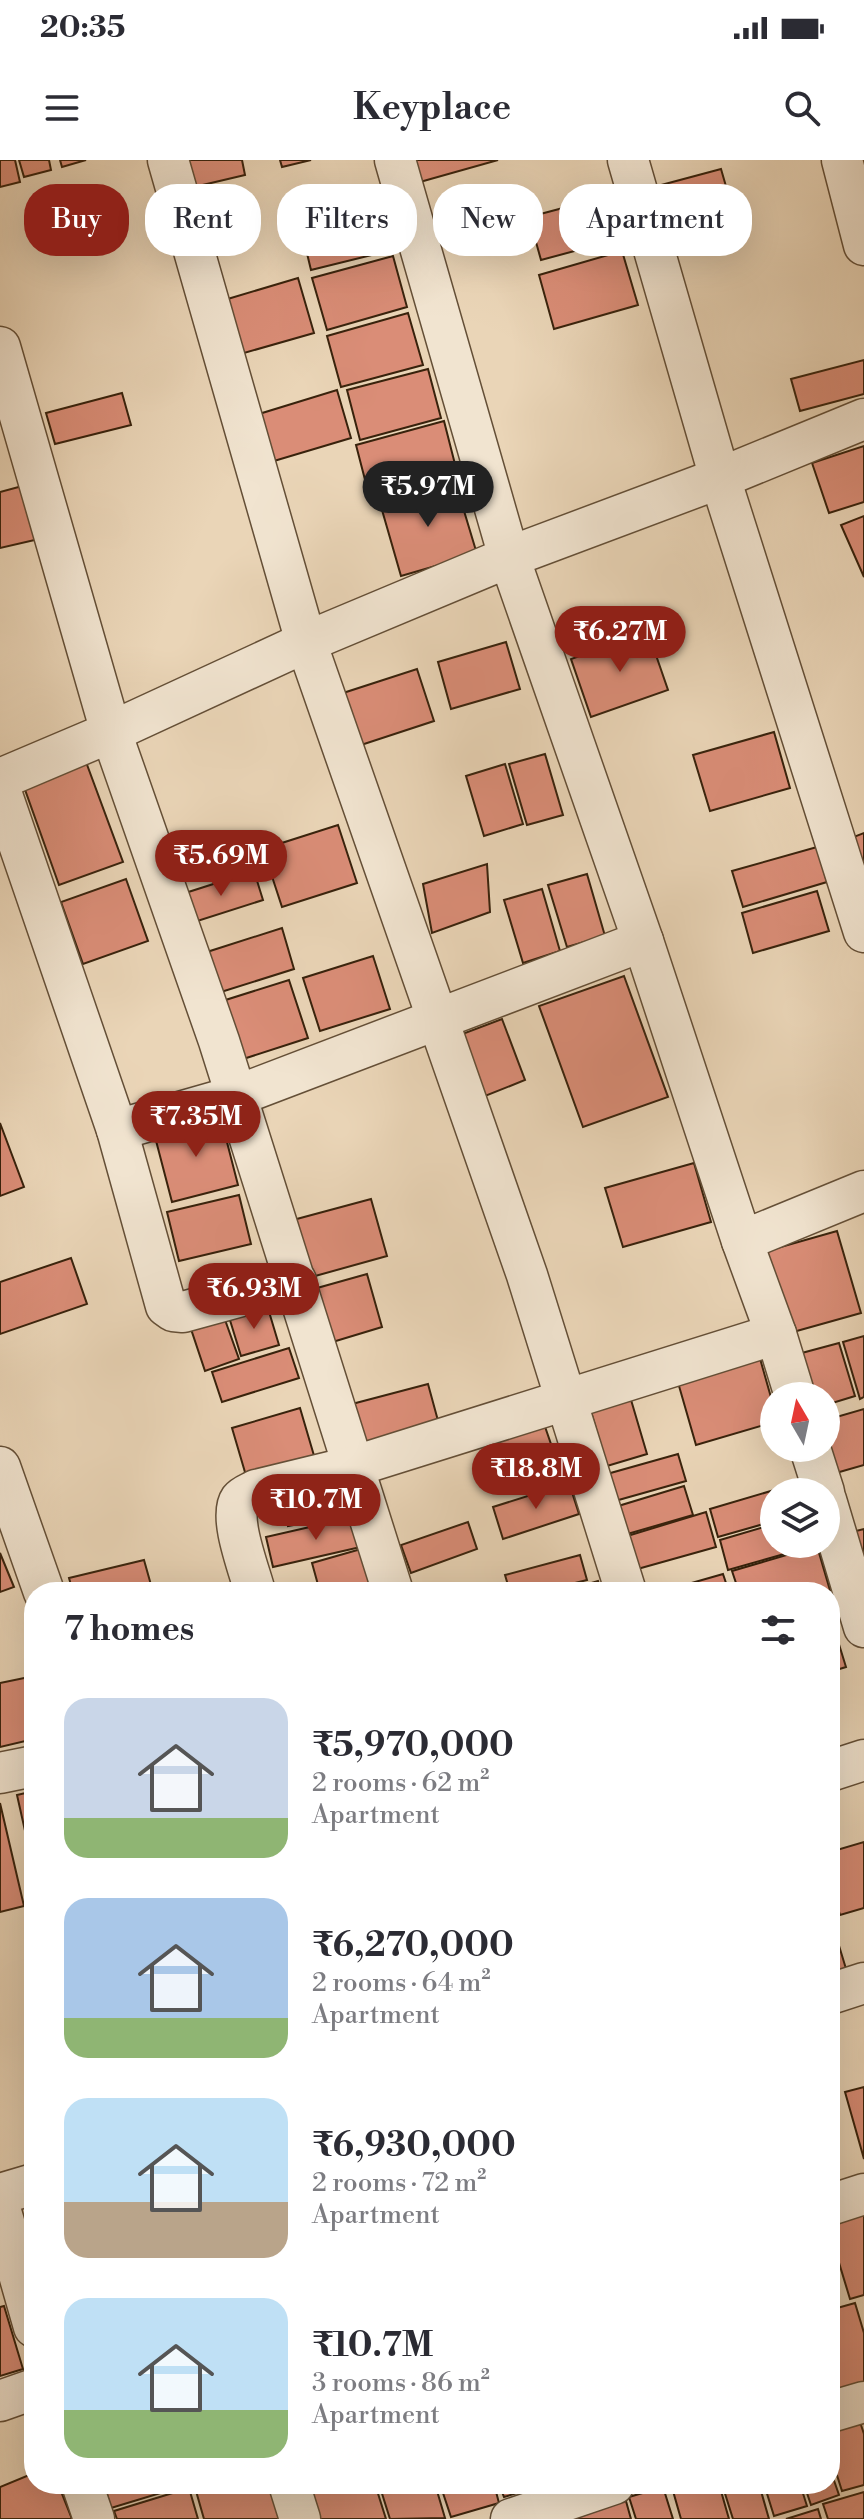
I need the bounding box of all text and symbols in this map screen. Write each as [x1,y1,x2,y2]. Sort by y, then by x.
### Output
text: 20:35 [40,9,125,47]
icon: menu [40,86,84,130]
text: Keyplace [353,86,511,131]
icon: search [780,86,824,130]
chip: Buy [24,184,129,256]
chip: Rent [145,184,261,256]
chip: Filters [277,184,417,256]
chip: New [433,184,543,256]
chip: Apartment [559,184,752,256]
pin: ₹5.97M [363,461,493,529]
text: ₹5.97M [381,471,475,503]
pin: ₹6.27M [555,606,685,674]
text: ₹6.27M [573,616,667,648]
pin: ₹5.69M [156,830,286,898]
text: ₹5.69M [173,840,269,872]
pin: ₹7.35M [131,1091,261,1159]
text: ₹7.35M [150,1101,242,1133]
pin: ₹6.93M [189,1263,319,1331]
text: ₹6.93M [206,1273,302,1305]
north arrow [760,1382,840,1462]
map controls [760,1382,840,1558]
pin: ₹18.8M [471,1443,601,1511]
text: ₹18.8M [490,1453,582,1485]
pin: ₹10.7M [251,1474,381,1542]
button: layers [760,1478,840,1558]
text: ₹10.7M [270,1484,362,1516]
icon: filters [756,1608,800,1652]
text: 7 homes [64,1609,194,1651]
text: ₹5,970,000 [312,1725,514,1767]
icon: home [128,1730,224,1826]
text: 2 rooms · 62 m² [312,1767,489,1799]
text: Apartment [312,1799,440,1831]
text: ₹6,270,000 [312,1925,514,1967]
icon: home [128,1930,224,2026]
text: 2 rooms · 64 m² [312,1967,491,1999]
text: Apartment [312,1999,440,2031]
text: ₹6,930,000 [312,2125,516,2167]
icon: home [128,2130,224,2226]
text: 2 rooms · 72 m² [312,2167,486,2199]
text: Apartment [312,2199,440,2231]
text: ₹10.7M [312,2325,433,2367]
icon: home [128,2330,224,2426]
text: 3 rooms · 86 m² [312,2367,490,2399]
text: Apartment [312,2399,440,2431]

